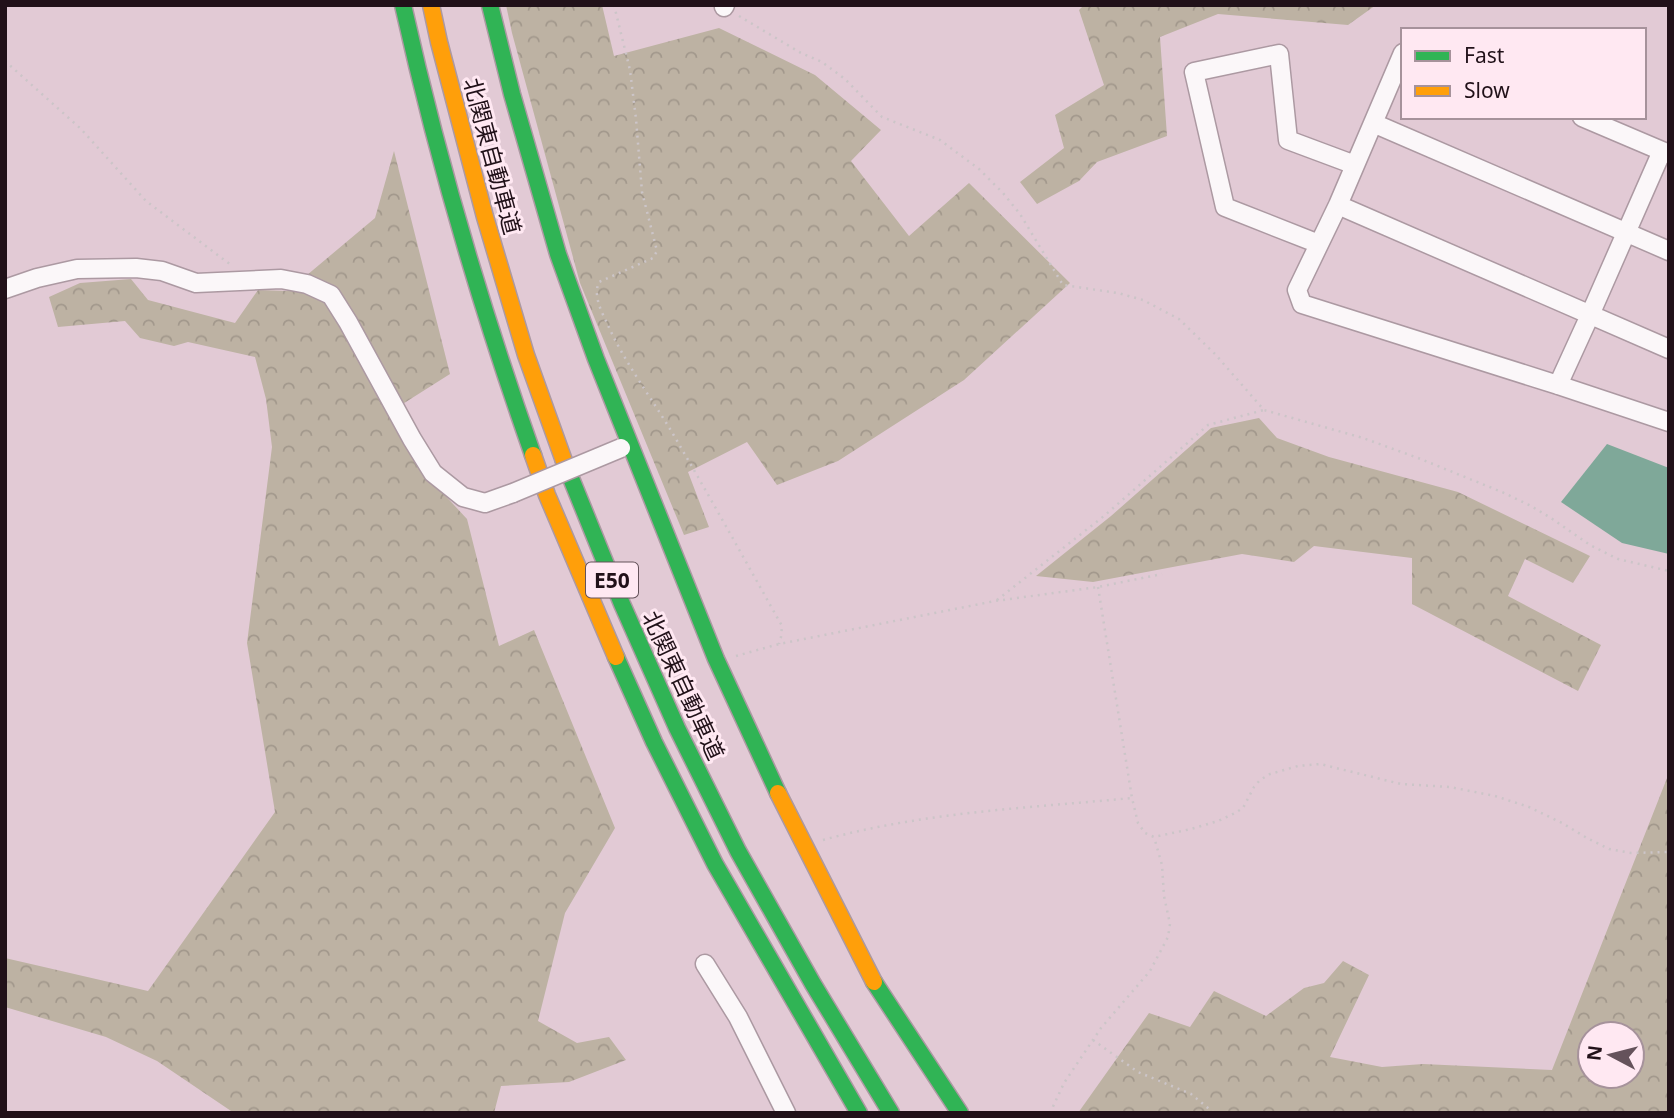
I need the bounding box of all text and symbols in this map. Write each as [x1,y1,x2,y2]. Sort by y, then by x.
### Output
legend [1401,28,1646,119]
text: Fast [1464,41,1505,69]
street label: 北関東自動車道 [457,74,529,238]
text: Slow [1464,76,1510,104]
road number: E50 [586,562,638,598]
street label: 北関東自動車道 [635,605,733,765]
north arrow [1576,1020,1646,1090]
text: N [1580,1044,1608,1062]

